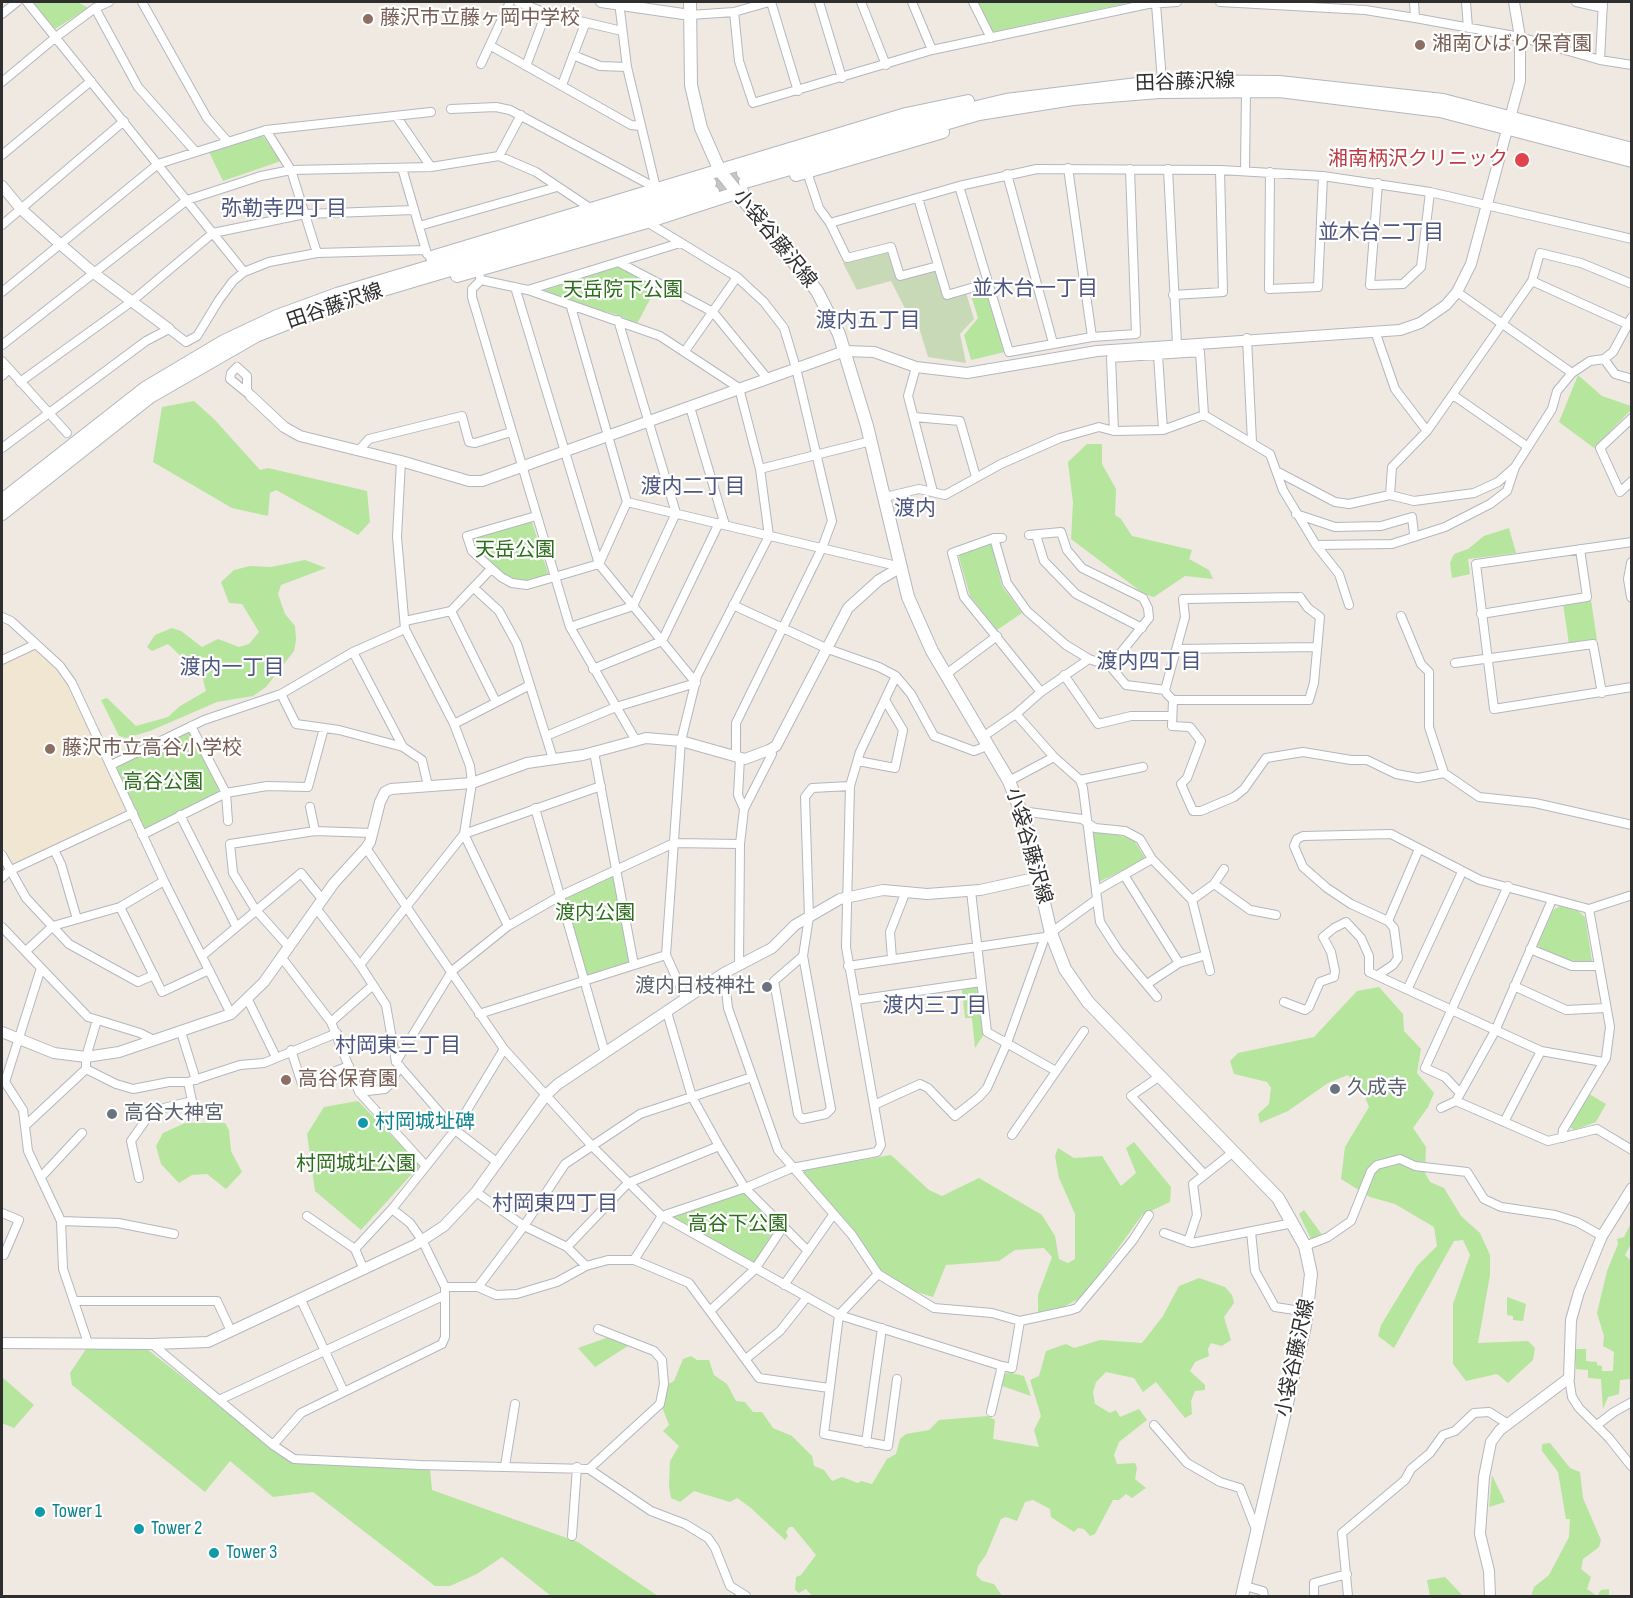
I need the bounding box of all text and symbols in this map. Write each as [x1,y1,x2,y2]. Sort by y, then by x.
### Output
place label: 藤沢市立藤ヶ岡中学校 [380,7,580,31]
marker: 藤沢市立藤ヶ岡中学校 [361,12,375,26]
place label: 湘南ひばり保育園 [1432,33,1592,57]
marker: 湘南ひばり保育園 [1413,38,1427,52]
street label: 田谷藤沢線 [1135,69,1235,97]
place label: 湘南柄沢クリニック [1328,148,1508,172]
marker: 湘南柄沢クリニック [1513,151,1531,169]
street label: 小袋谷藤沢線 [727,185,821,293]
district label: 弥勒寺四丁目 [221,197,347,223]
district label: 並木台二丁目 [1318,221,1444,247]
district label: 並木台一丁目 [972,277,1098,303]
street label: 田谷藤沢線 [284,279,386,335]
park label: 天岳院下公園 [563,279,683,303]
district label: 渡内五丁目 [816,309,920,335]
district label: 渡内二丁目 [641,475,745,501]
district label: 渡内 [894,497,936,523]
park label: 天岳公園 [475,539,555,563]
district label: 渡内四丁目 [1097,650,1201,676]
district label: 渡内一丁目 [180,656,284,682]
place label: 藤沢市立高谷小学校 [62,737,242,761]
marker: 藤沢市立高谷小学校 [43,742,57,756]
park label: 高谷公園 [123,771,203,795]
street label: 小袋谷藤沢線 [1000,785,1056,907]
park label: 渡内公園 [555,902,635,926]
place label: 渡内日枝神社 [635,975,755,999]
marker: 渡内日枝神社 [760,980,774,994]
district label: 渡内三丁目 [883,994,987,1020]
district label: 村岡東三丁目 [335,1034,461,1060]
place label: 高谷保育園 [298,1068,398,1092]
marker: 高谷保育園 [279,1073,293,1087]
place label: 久成寺 [1347,1077,1407,1101]
marker: 久成寺 [1328,1082,1342,1096]
place label: 高谷大神宮 [124,1102,224,1126]
marker: 高谷大神宮 [105,1107,119,1121]
place label: 村岡城址碑 [375,1111,475,1135]
marker: 村岡城址碑 [356,1116,370,1130]
park label: 村岡城址公園 [296,1153,416,1177]
district label: 村岡東四丁目 [492,1192,618,1218]
park label: 高谷下公園 [688,1213,788,1237]
street label: 小袋谷藤沢線 [1272,1297,1320,1419]
place label: Tower 1 [52,1500,102,1524]
marker: Tower 1 [33,1505,47,1519]
place label: Tower 2 [151,1517,202,1541]
marker: Tower 2 [132,1522,146,1536]
place label: Tower 3 [226,1541,277,1565]
marker: Tower 3 [207,1546,221,1560]

